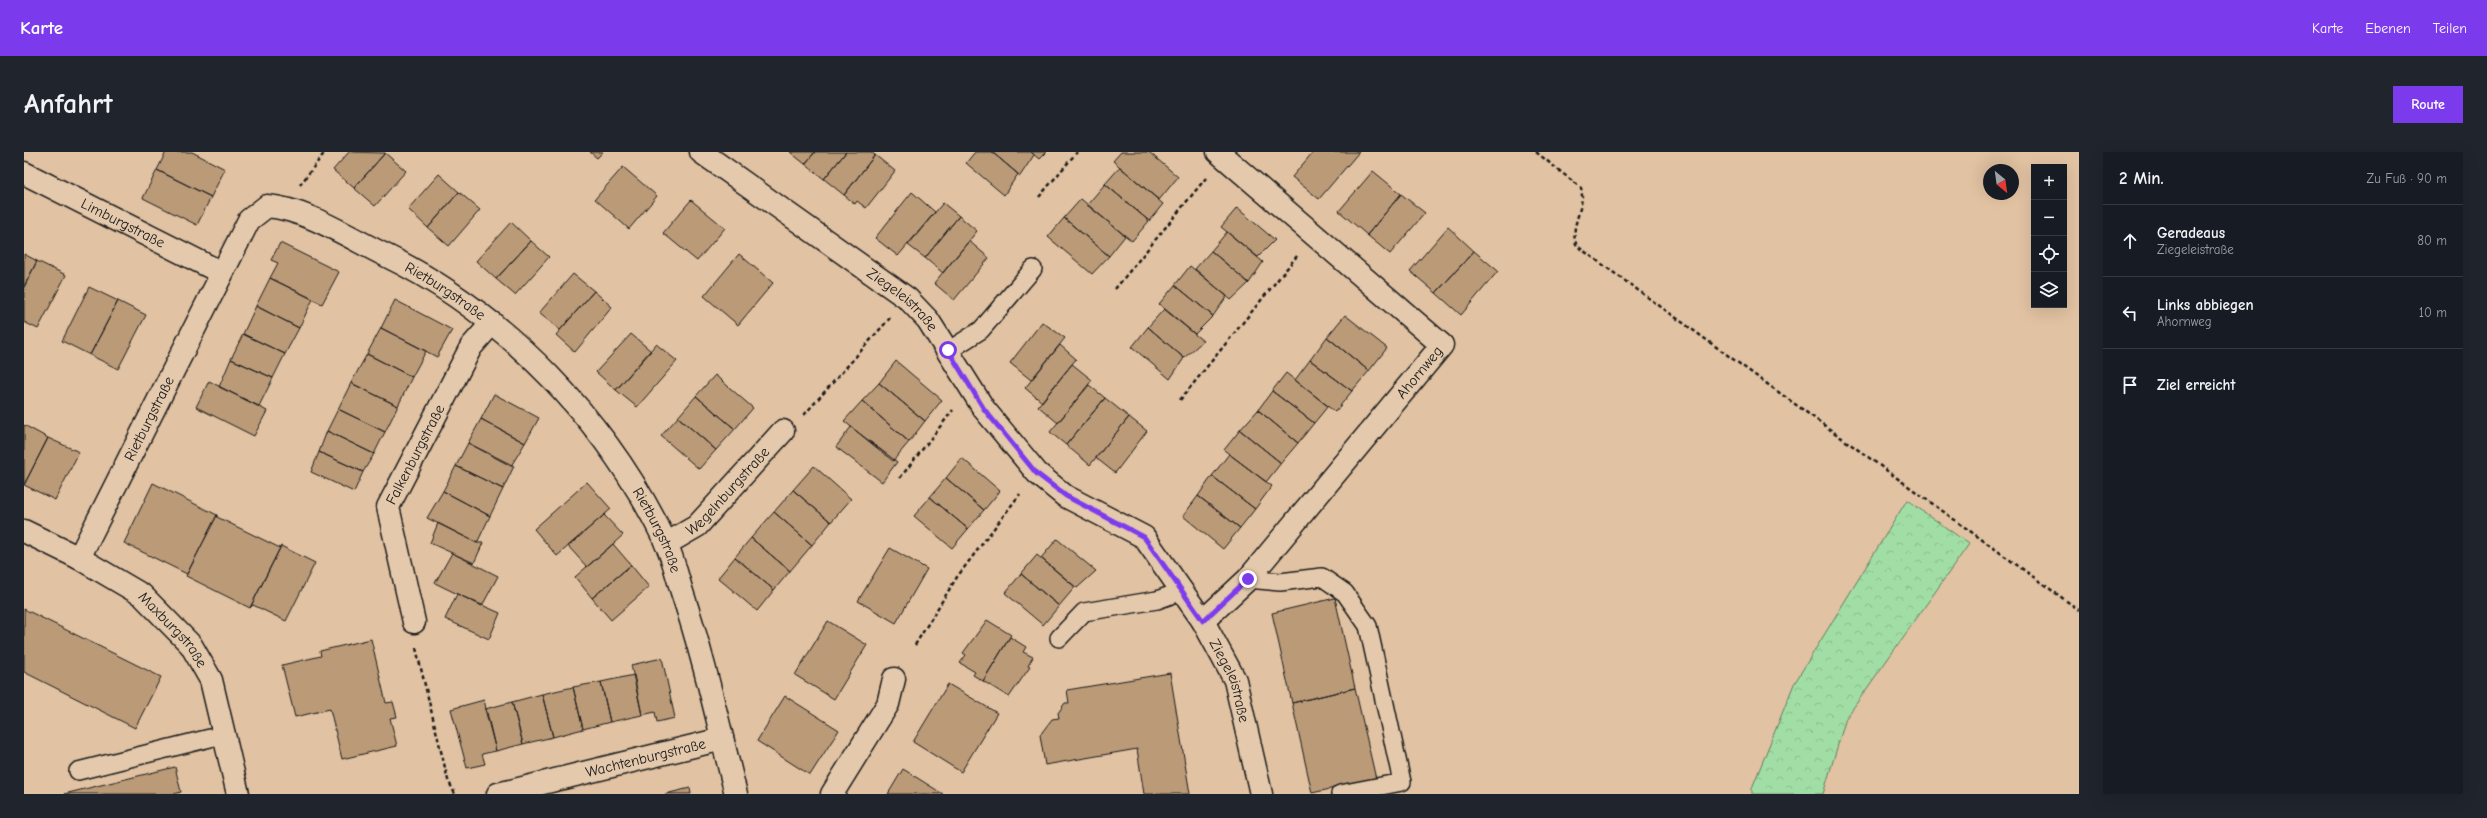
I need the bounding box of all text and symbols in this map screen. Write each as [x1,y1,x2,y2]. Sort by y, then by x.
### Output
text: Karte [20,17,63,39]
text: Karte [2312,20,2343,37]
text: Ebenen [2365,20,2411,37]
text: Teilen [2433,20,2467,37]
button: Route [2393,86,2463,123]
text: Anfahrt [24,88,113,120]
north arrow [1983,164,2019,200]
map controls [2031,164,2067,308]
button: + [2031,164,2067,200]
text: 2 Min. [2119,169,2164,188]
text: Zu Fuß · 90 m [2367,171,2447,186]
street label: Limburgstraße [78,194,169,252]
button: − [2031,200,2067,236]
text: Geradeaus [2157,224,2225,242]
icon: ahead [2119,230,2141,252]
text: 80 m [2417,233,2447,248]
button: locate [2031,236,2067,272]
text: Ziegeleistraße [2157,242,2234,257]
street label: Rietburgstraße [402,258,490,324]
street label: Ziegeleistraße [863,264,942,335]
button: layers [2031,272,2067,308]
text: Links abbiegen [2157,296,2254,314]
icon: left [2119,302,2141,324]
text: 10 m [2419,305,2447,320]
text: Ahornweg [2157,314,2212,329]
route start [939,341,957,359]
street label: Ahornweg [1392,342,1446,402]
street label: Rietburgstraße [120,373,178,464]
icon: arrive [2119,374,2141,396]
text: Ziel erreicht [2157,376,2235,394]
street label: Falkenburgstraße [382,401,449,508]
street label: Wegelnburgstraße [683,443,774,540]
street label: Rietburgstraße [629,484,685,575]
route end [1239,570,1257,588]
street label: Maxburgstraße [135,588,211,671]
street label: Ziegeleistraße [1205,636,1253,725]
street label: Wachtenburgstraße [584,734,708,781]

